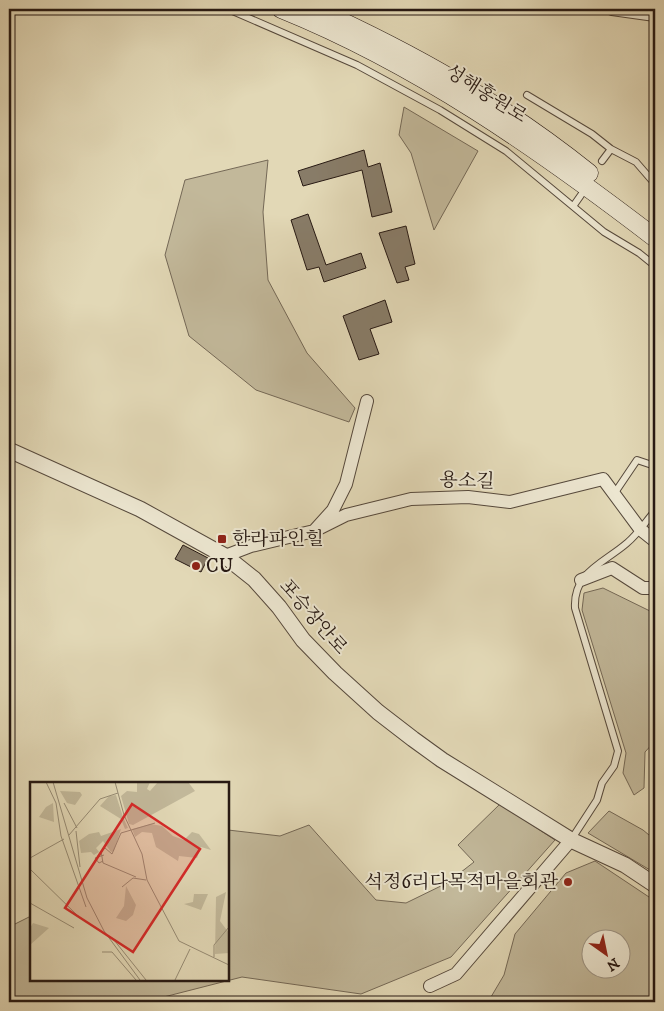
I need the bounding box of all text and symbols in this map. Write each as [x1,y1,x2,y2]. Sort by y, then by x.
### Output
street label: 성해홍원로 [441,60,531,128]
street label: 용소길 [439,469,495,493]
place label: 한라파인힐 [232,528,324,551]
marker: 한라파인힐 [216,533,228,545]
place label: CU [206,555,234,578]
marker: CU [190,560,202,572]
street label: 포승장안로 [274,575,352,659]
inset map [30,782,229,981]
place label: 석정6리다목적마을회관 [365,871,559,894]
marker: 석정6리다목적마을회관 [562,876,574,888]
north arrow [582,928,632,978]
text: N [602,953,622,975]

